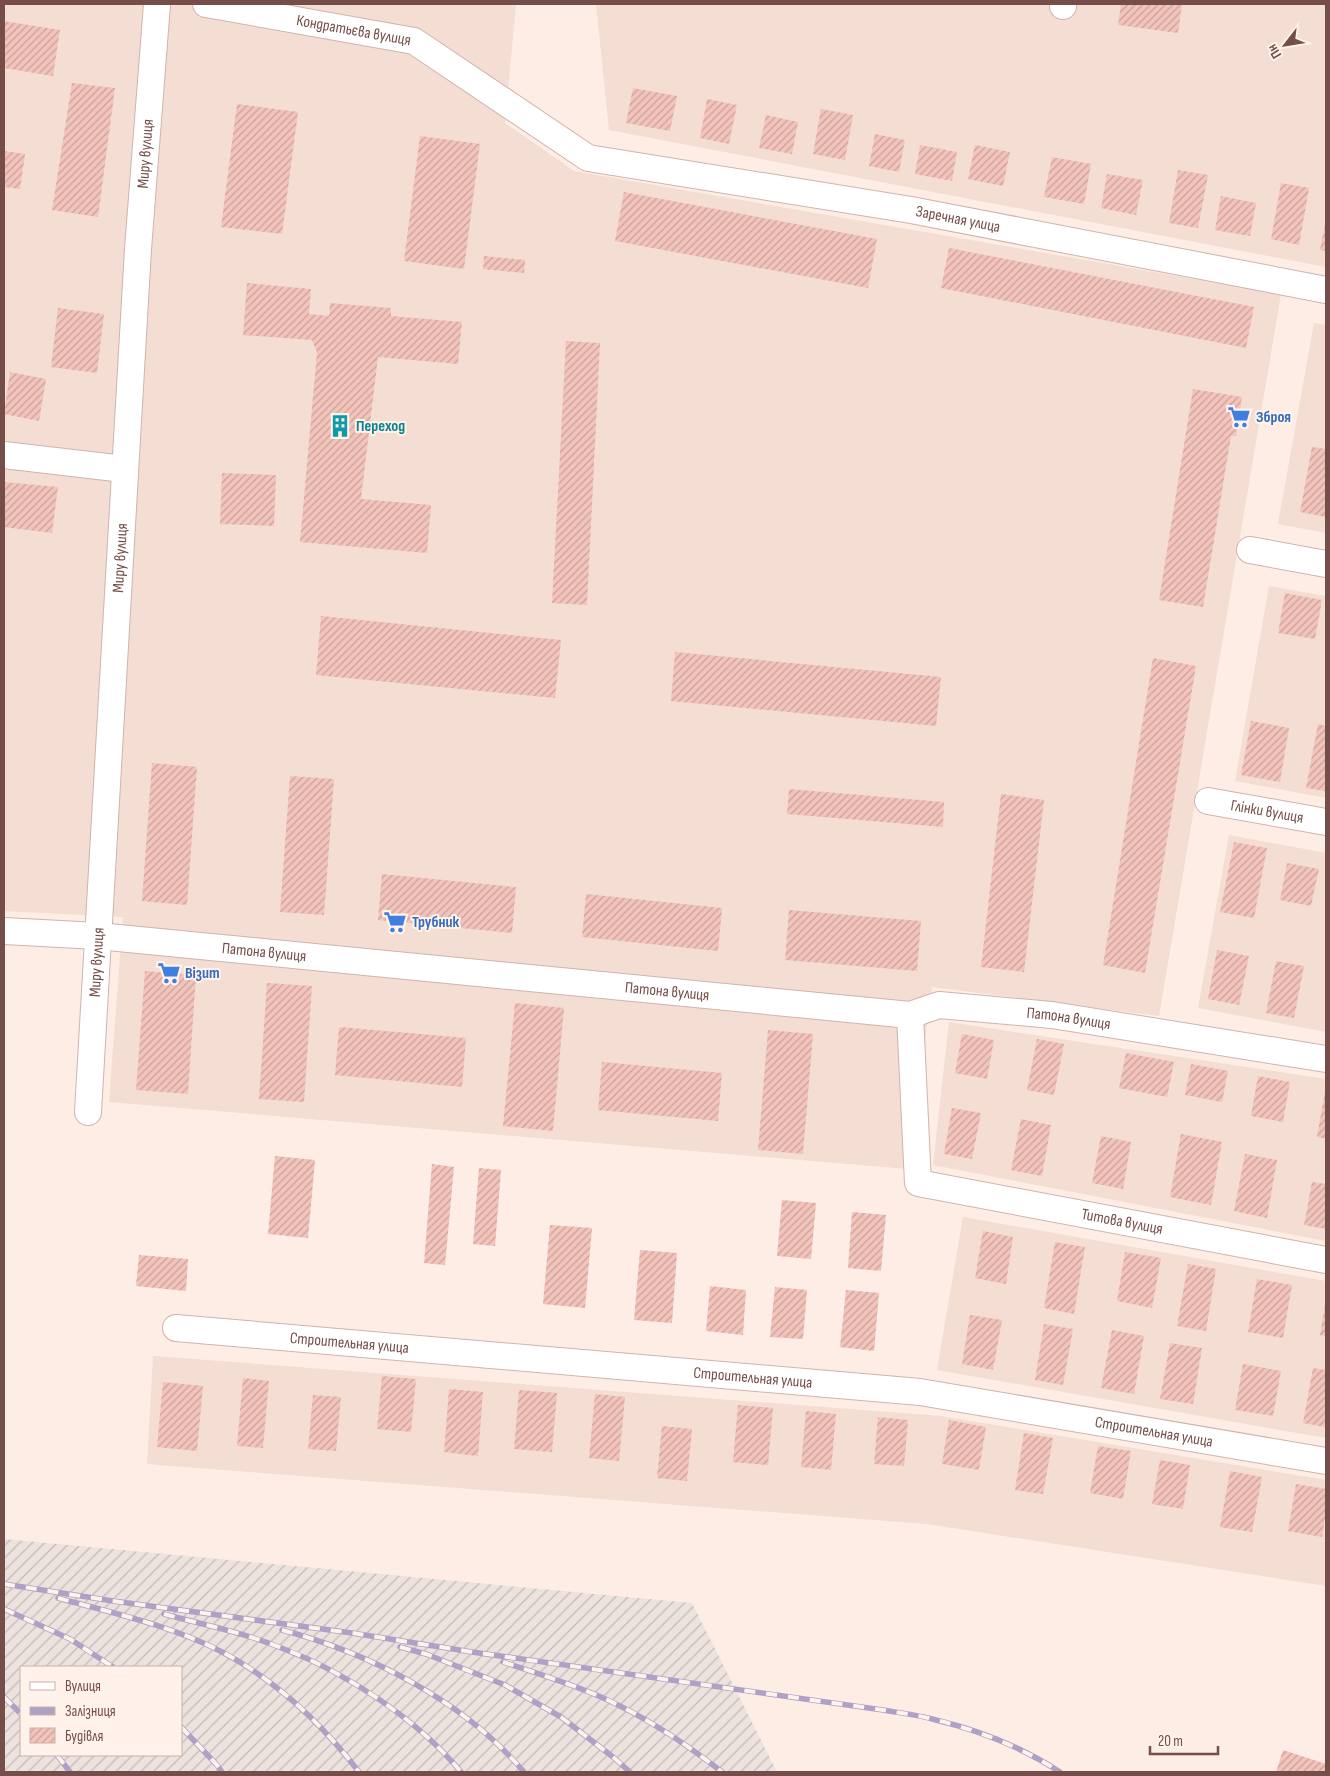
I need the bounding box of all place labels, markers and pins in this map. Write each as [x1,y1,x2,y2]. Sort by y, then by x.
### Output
supermarket icon: Зброя [1226,404,1252,430]
place label: Зброя [1256,408,1291,427]
building icon: Переход [327,413,353,439]
place label: Переход [356,417,405,436]
supermarket icon: Трубник [382,909,408,935]
place label: Трубник [412,913,459,932]
supermarket icon: Візит [156,960,182,986]
place label: Візит [185,964,220,983]

